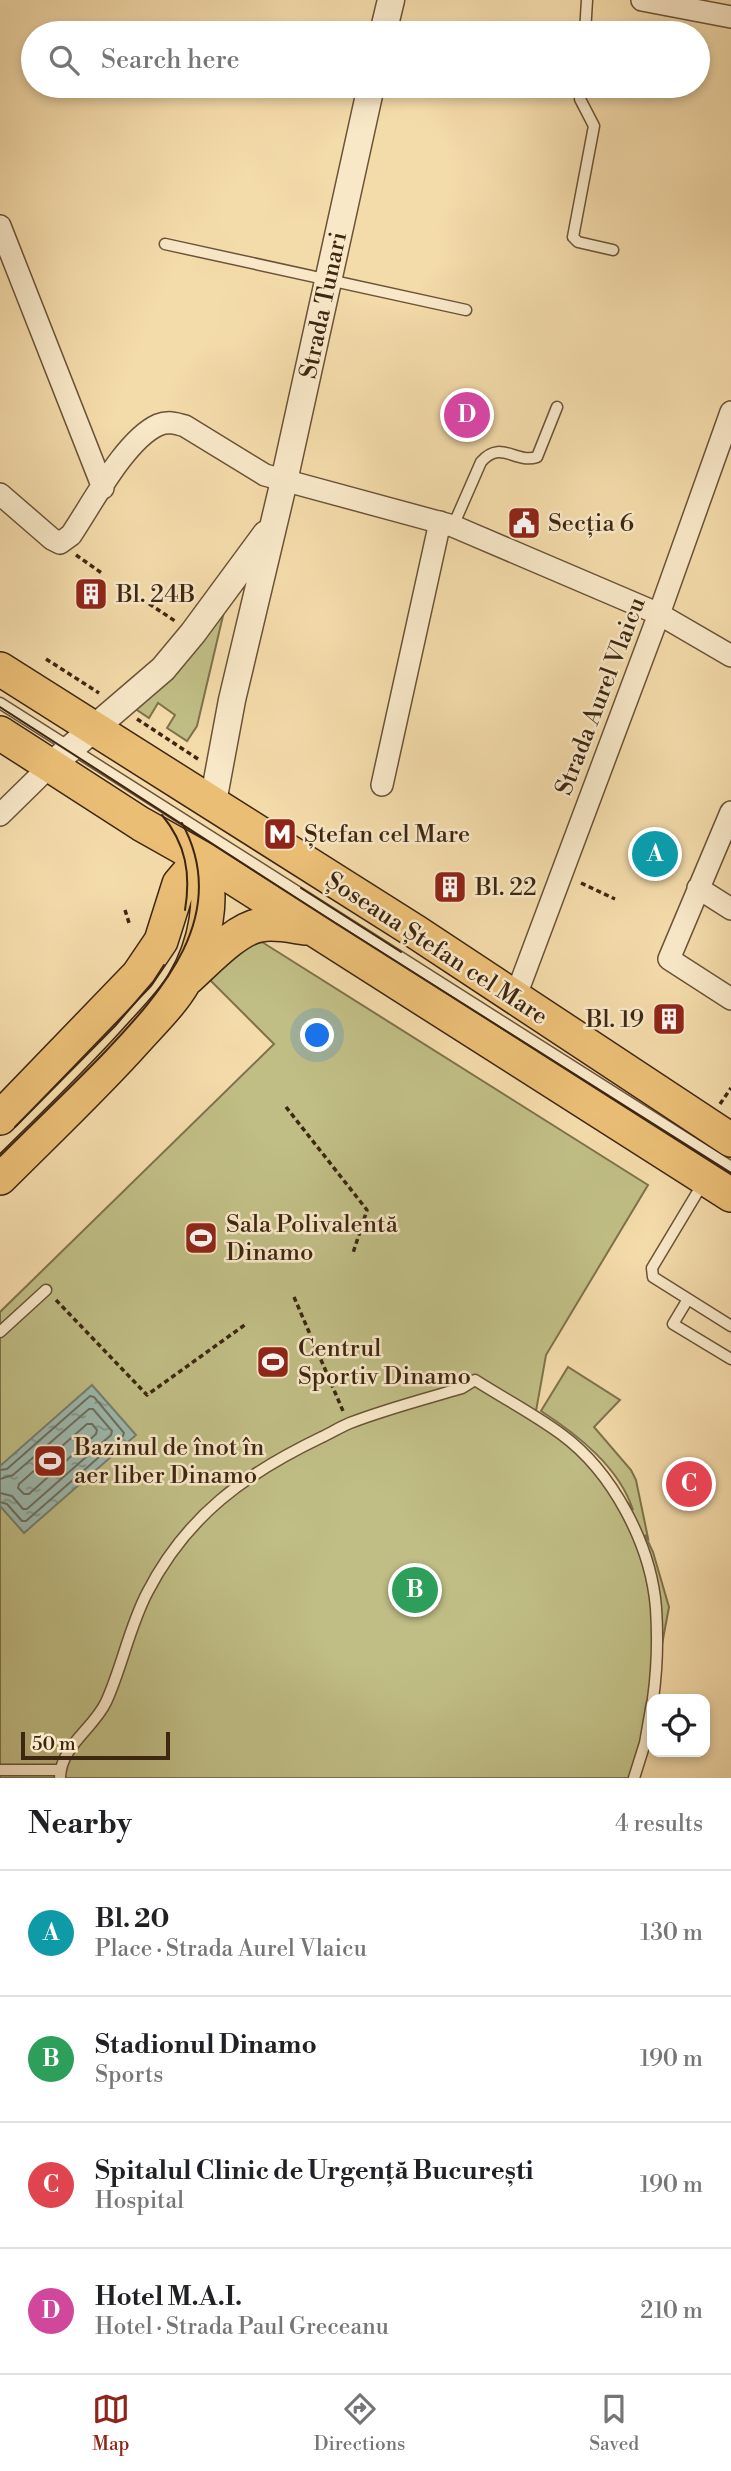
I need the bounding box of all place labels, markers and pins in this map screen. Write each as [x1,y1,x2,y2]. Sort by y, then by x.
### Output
pin: D [444,389,490,441]
public building icon: Secția 6 [505,504,543,542]
place label: Secția 6 [548,509,634,539]
building icon: Bl. 24B [72,575,110,613]
place label: Bl. 24B [115,580,195,610]
metro station icon: Ștefan cel Mare [261,815,299,853]
place label: Ștefan cel Mare [304,820,470,850]
pin: A [632,828,678,880]
building icon: Bl. 22 [431,868,469,906]
place label: Bl. 22 [474,873,537,903]
building icon: Bl. 19 [650,1000,688,1038]
place label: Bl. 19 [585,1005,644,1035]
place label: Sala Polivalentă Dinamo [226,1210,399,1268]
sports icon: Sala Polivalentă Dinamo [182,1219,220,1257]
place label: Centrul Sportiv Dinamo [298,1334,471,1392]
sports icon: Centrul Sportiv Dinamo [254,1343,292,1381]
place label: Bazinul de înot în aer liber Dinamo [73,1433,264,1491]
sports icon: Bazinul de înot în aer liber Dinamo [31,1442,69,1480]
pin: C [666,1458,712,1510]
pin: B [392,1564,438,1616]

